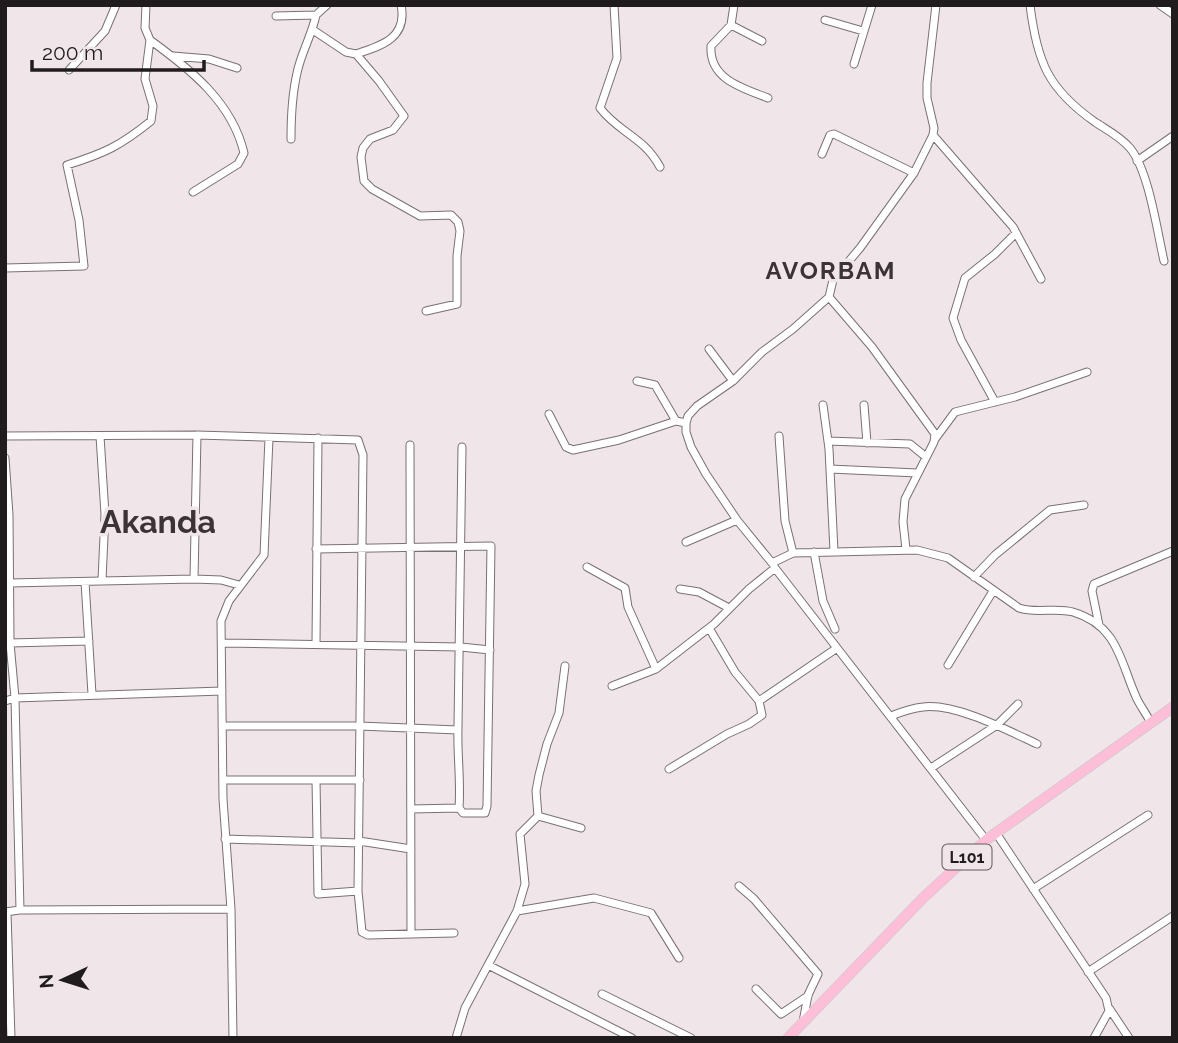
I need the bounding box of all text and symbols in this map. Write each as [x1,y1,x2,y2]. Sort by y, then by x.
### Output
scale bar [32,28,203,72]
text: 200 m [42,40,103,65]
district label: AVORBAM [765,256,897,285]
district label: Akanda [100,503,216,540]
road number: L101 [942,844,992,870]
north arrow [28,945,98,1015]
text: N [35,973,58,989]

